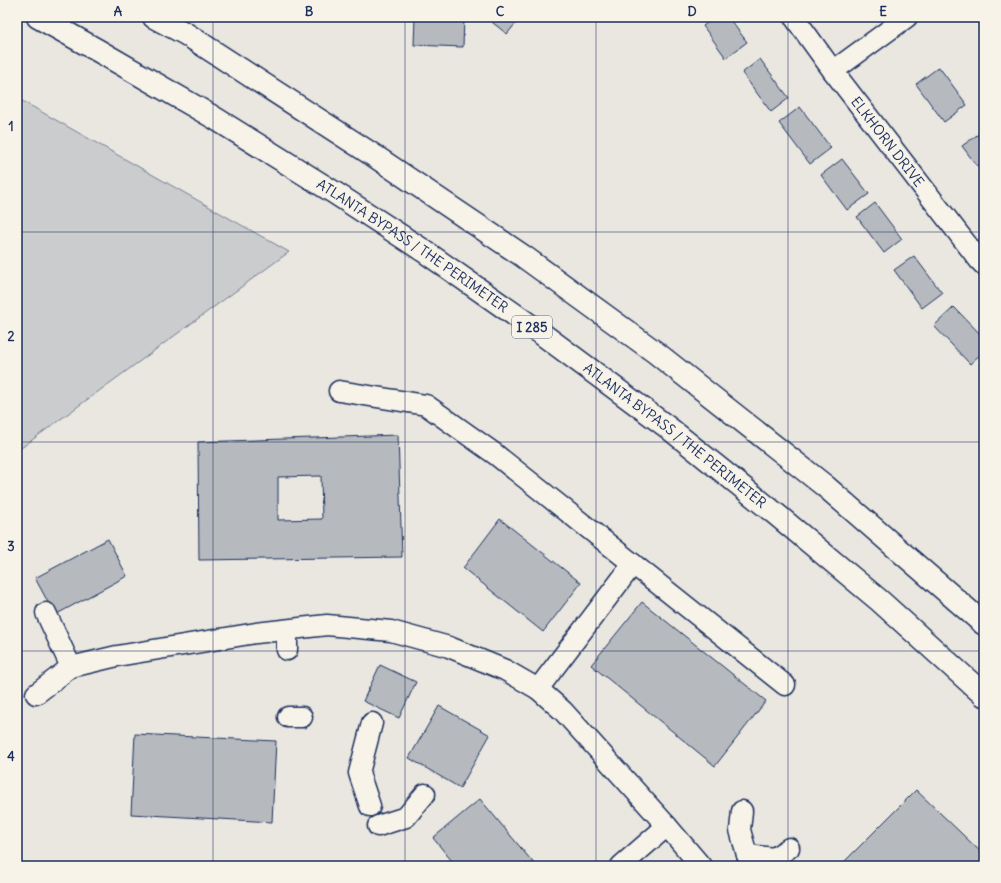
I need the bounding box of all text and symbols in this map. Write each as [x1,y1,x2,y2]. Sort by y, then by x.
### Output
text: A [114,3,123,20]
text: B [305,3,314,20]
text: C [496,3,505,20]
text: D [687,3,697,20]
text: E [879,3,887,20]
street label: ELKHORN DRIVE [847,93,928,190]
text: 1 [8,118,14,135]
street label: ATLANTA BYPASS / THE PERIMETER [313,175,512,316]
road number: I 285 [512,316,552,338]
text: 2 [7,328,15,345]
street label: ATLANTA BYPASS / THE PERIMETER [580,359,770,512]
text: 3 [7,538,15,555]
text: 4 [7,748,15,765]

